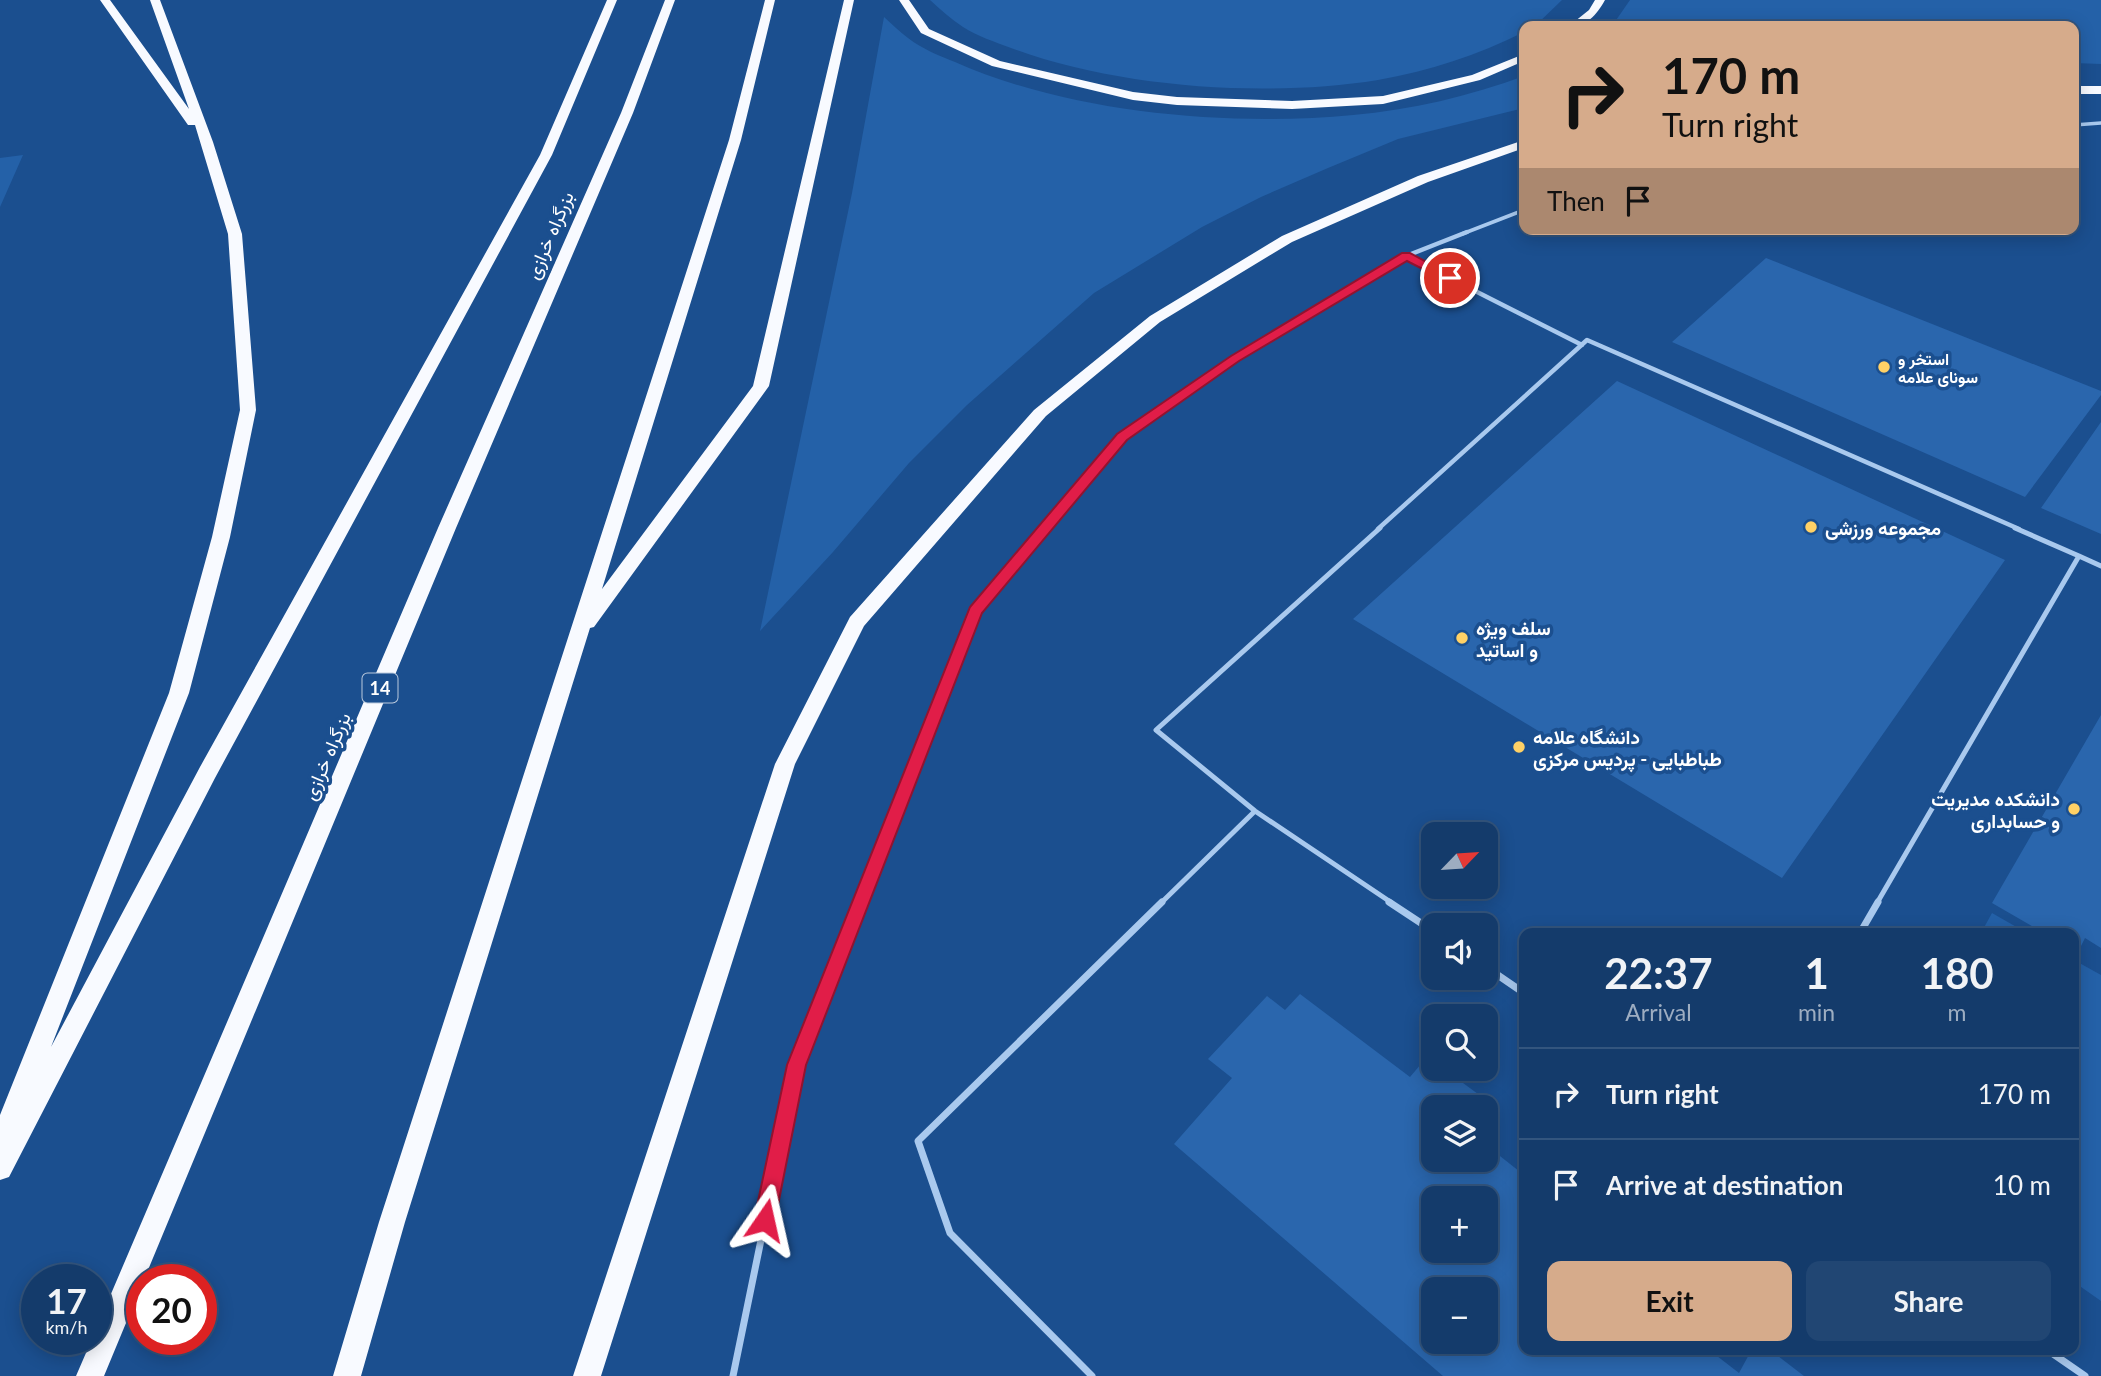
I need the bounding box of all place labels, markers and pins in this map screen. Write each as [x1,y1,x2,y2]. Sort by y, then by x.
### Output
pin [1420,248,1480,308]
place label: استخر و سونای علامه [1898,349,1978,388]
marker: استخر و سونای علامه [1876,359,1892,375]
place label: مجموعه ورزشی [1825,516,1941,541]
marker: مجموعه ورزشی [1803,519,1819,535]
place label: سلف ویژه و اساتید [1476,616,1551,663]
marker: سلف ویژه و اساتید [1454,630,1470,646]
place label: دانشگاه علامه طباطبایی - پردیس مرکزی [1533,725,1722,773]
marker: دانشگاه علامه طباطبایی - پردیس مرکزی [1511,739,1527,755]
place label: دانشکده مدیریت و حسابداری [1931,787,2060,834]
marker: دانشکده مدیریت و حسابداری [2066,801,2082,817]

